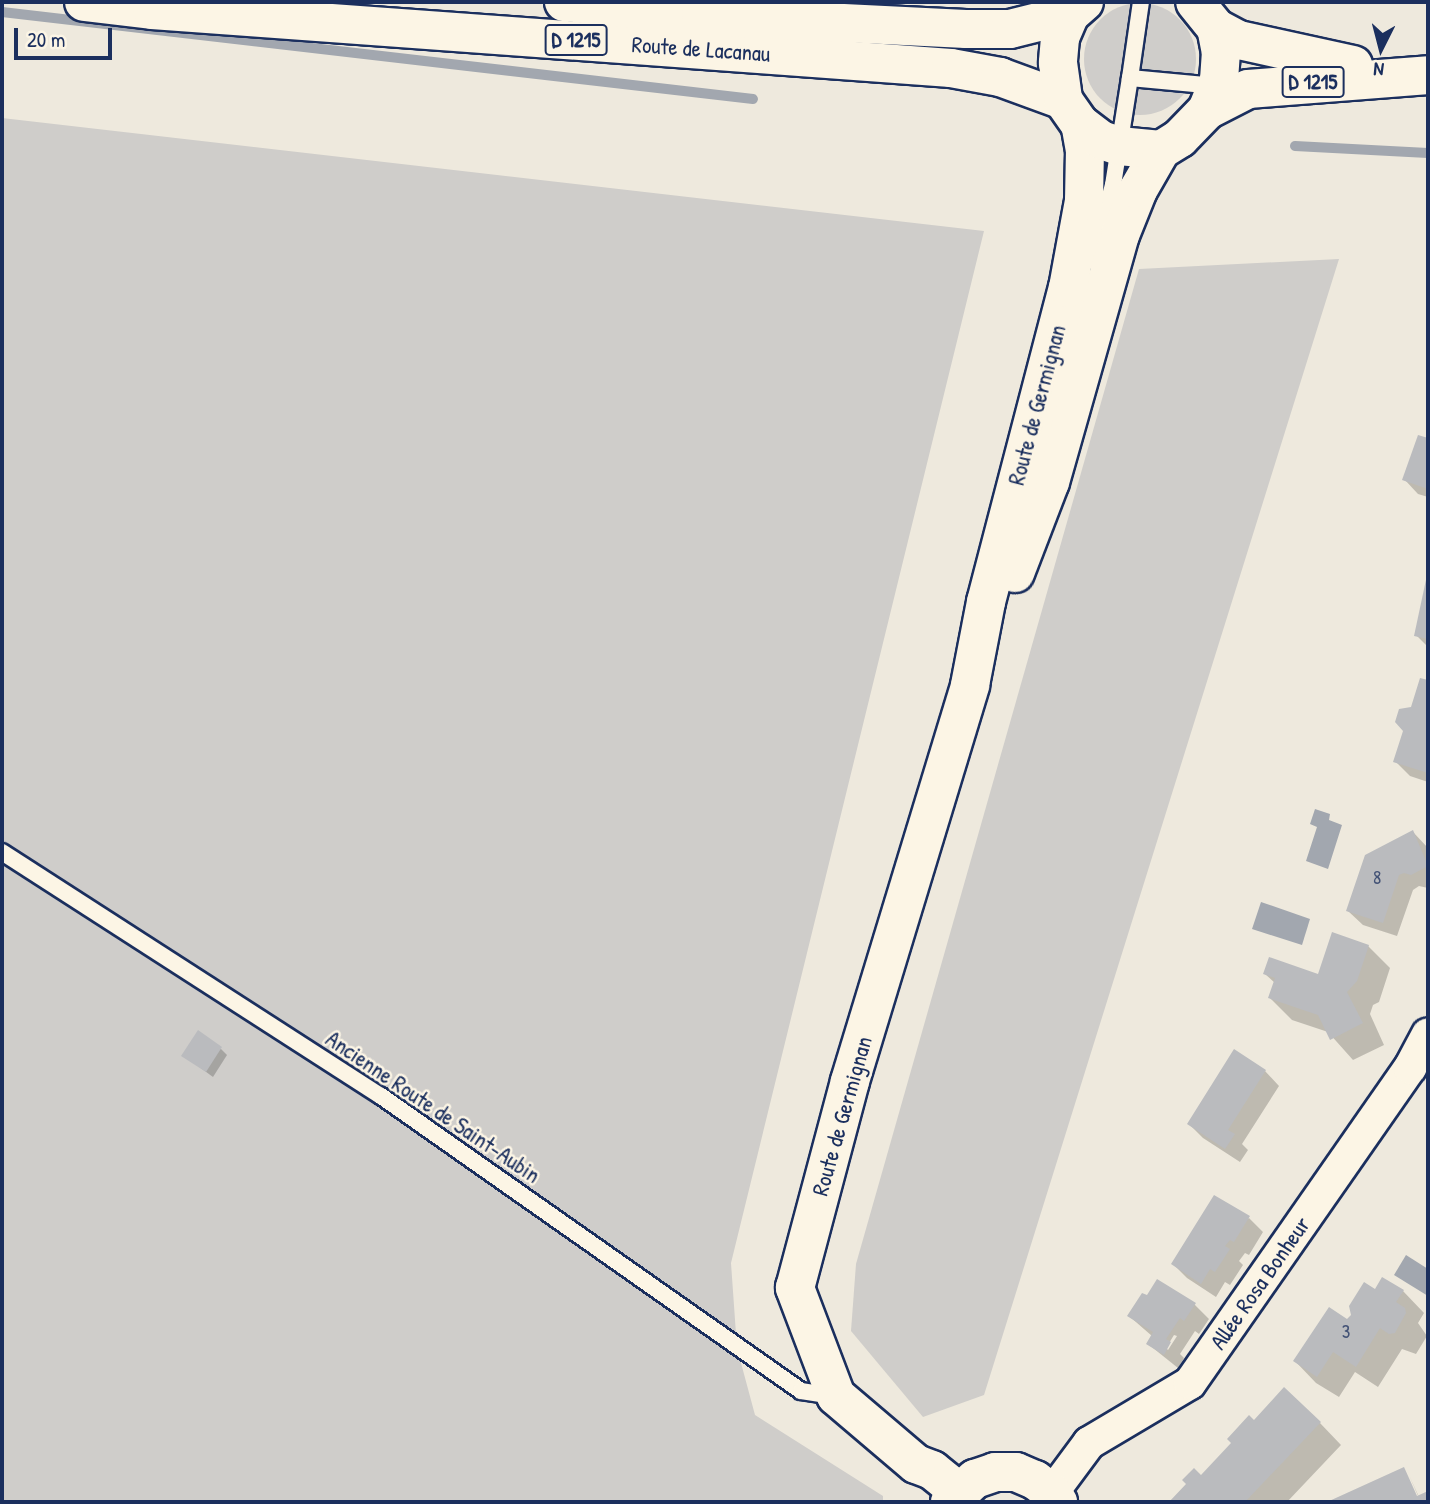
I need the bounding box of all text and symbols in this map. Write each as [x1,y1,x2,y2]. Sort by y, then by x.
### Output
scale bar [18,14,116,58]
north arrow [1346,14,1416,84]
road number: D 1215 [544,22,608,58]
text: 20 m [27,25,65,54]
street label: Route de Lacanau [631,30,771,68]
text: N [1372,56,1385,83]
road number: D 1215 [1282,64,1344,100]
street label: Route de Germignan [1002,322,1072,488]
house number: 8 [1373,867,1381,889]
street label: Ancienne Route de Saint-Aubin [321,1025,545,1189]
street label: Route de Germignan [806,1033,878,1199]
street label: Allée Rosa Bonheur [1204,1211,1316,1355]
house number: 3 [1342,1321,1350,1343]

